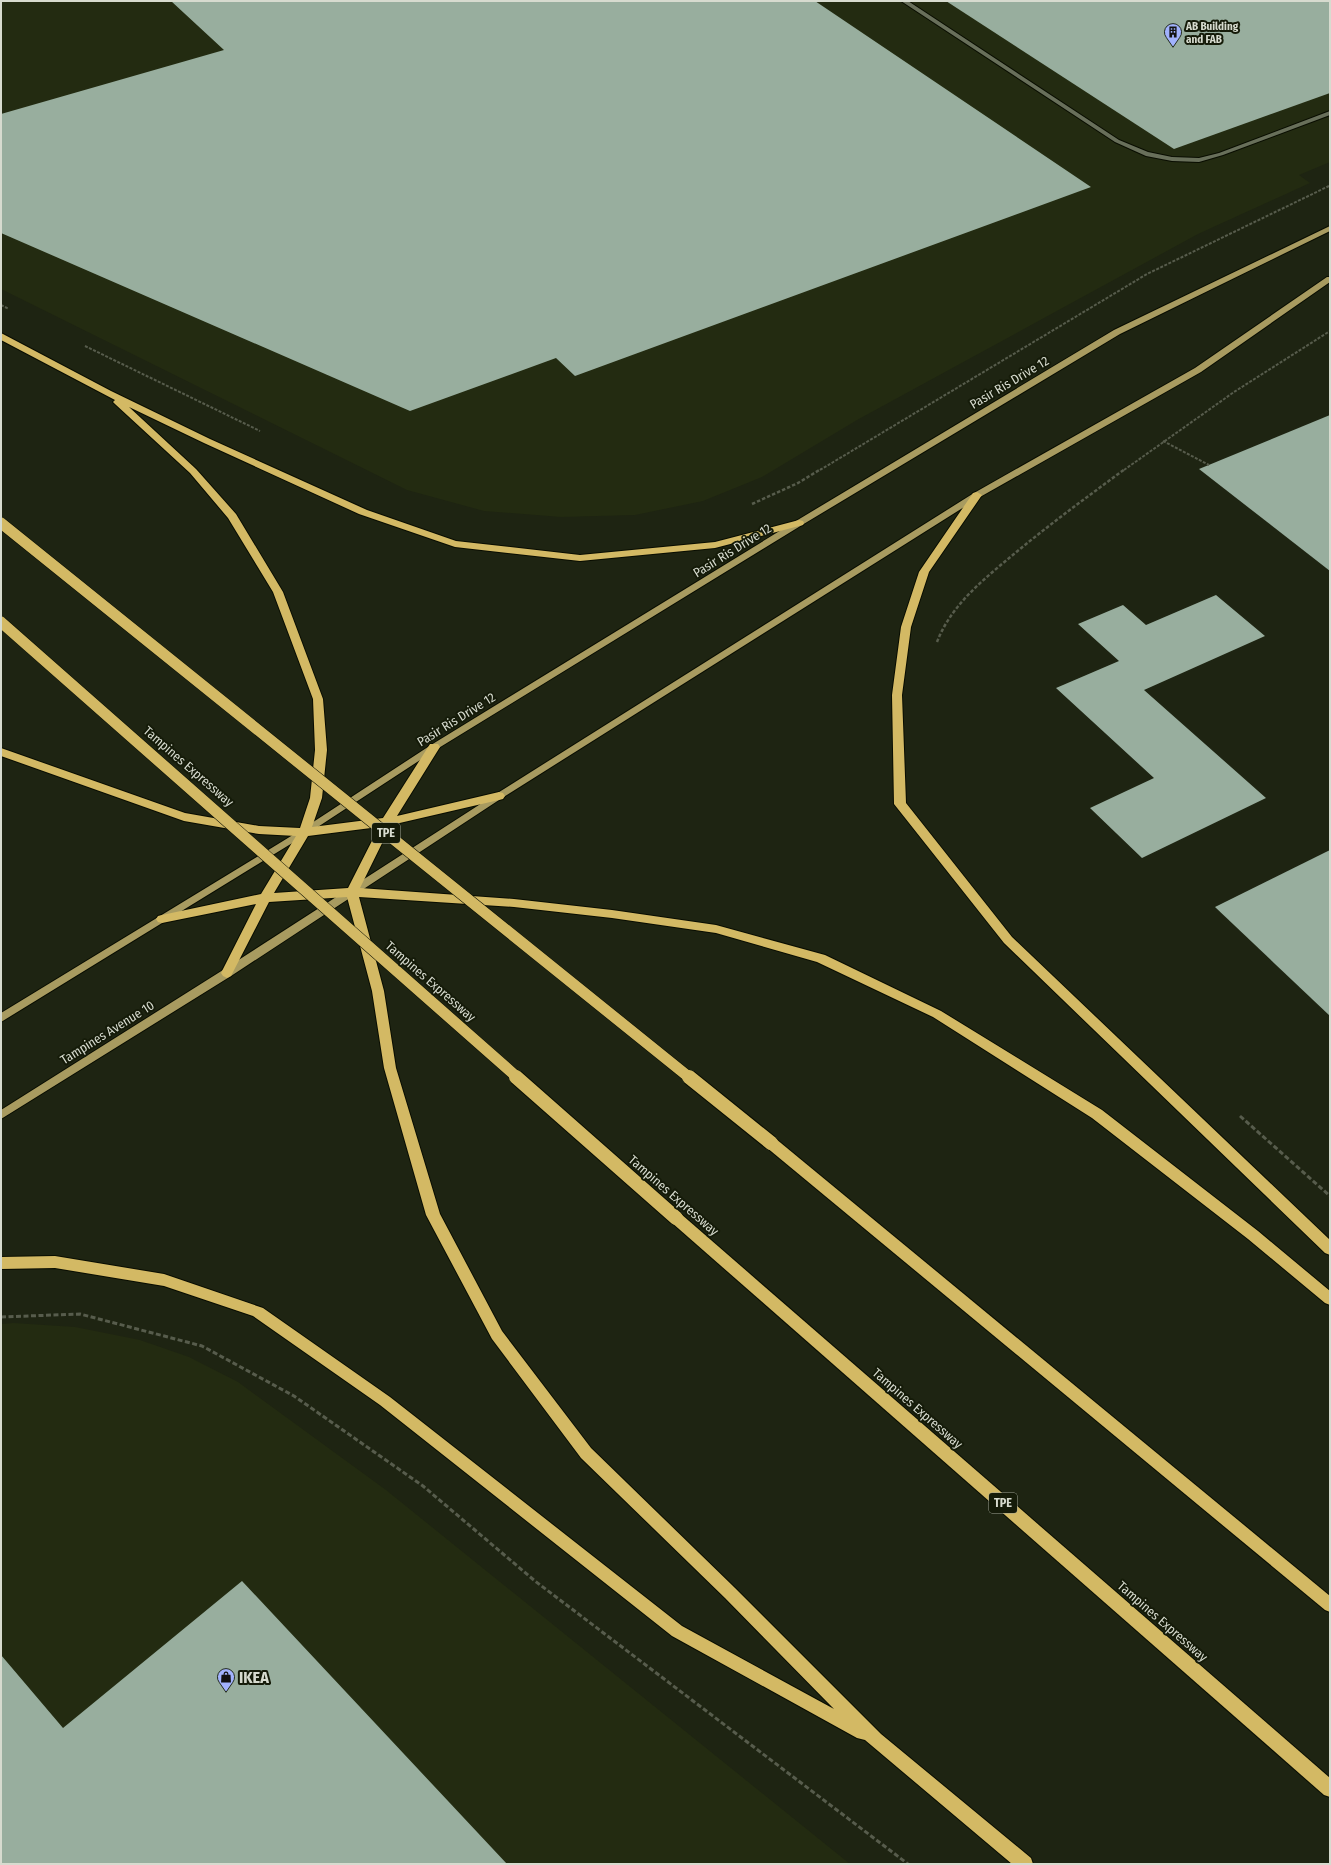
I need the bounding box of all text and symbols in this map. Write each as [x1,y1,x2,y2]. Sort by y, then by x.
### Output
place label: AB Building and FAB [1185,20,1239,46]
building icon: AB Building and FAB [1163,22,1183,47]
street label: Pasir Ris Drive 12 [967,353,1052,412]
street label: Pasir Ris Drive 12 [690,520,774,580]
street label: Pasir Ris Drive 12 [414,689,498,749]
street label: Tampines Expressway [141,723,237,810]
road number: TPE [372,823,400,843]
street label: Tampines Expressway [383,938,479,1025]
street label: Tampines Avenue 10 [58,997,157,1067]
street label: Tampines Expressway [626,1152,722,1239]
street label: Tampines Expressway [870,1365,966,1452]
road number: TPE [989,1493,1017,1513]
street label: Tampines Expressway [1115,1578,1211,1665]
shop icon: IKEA [216,1667,236,1692]
place label: IKEA [239,1668,269,1687]

